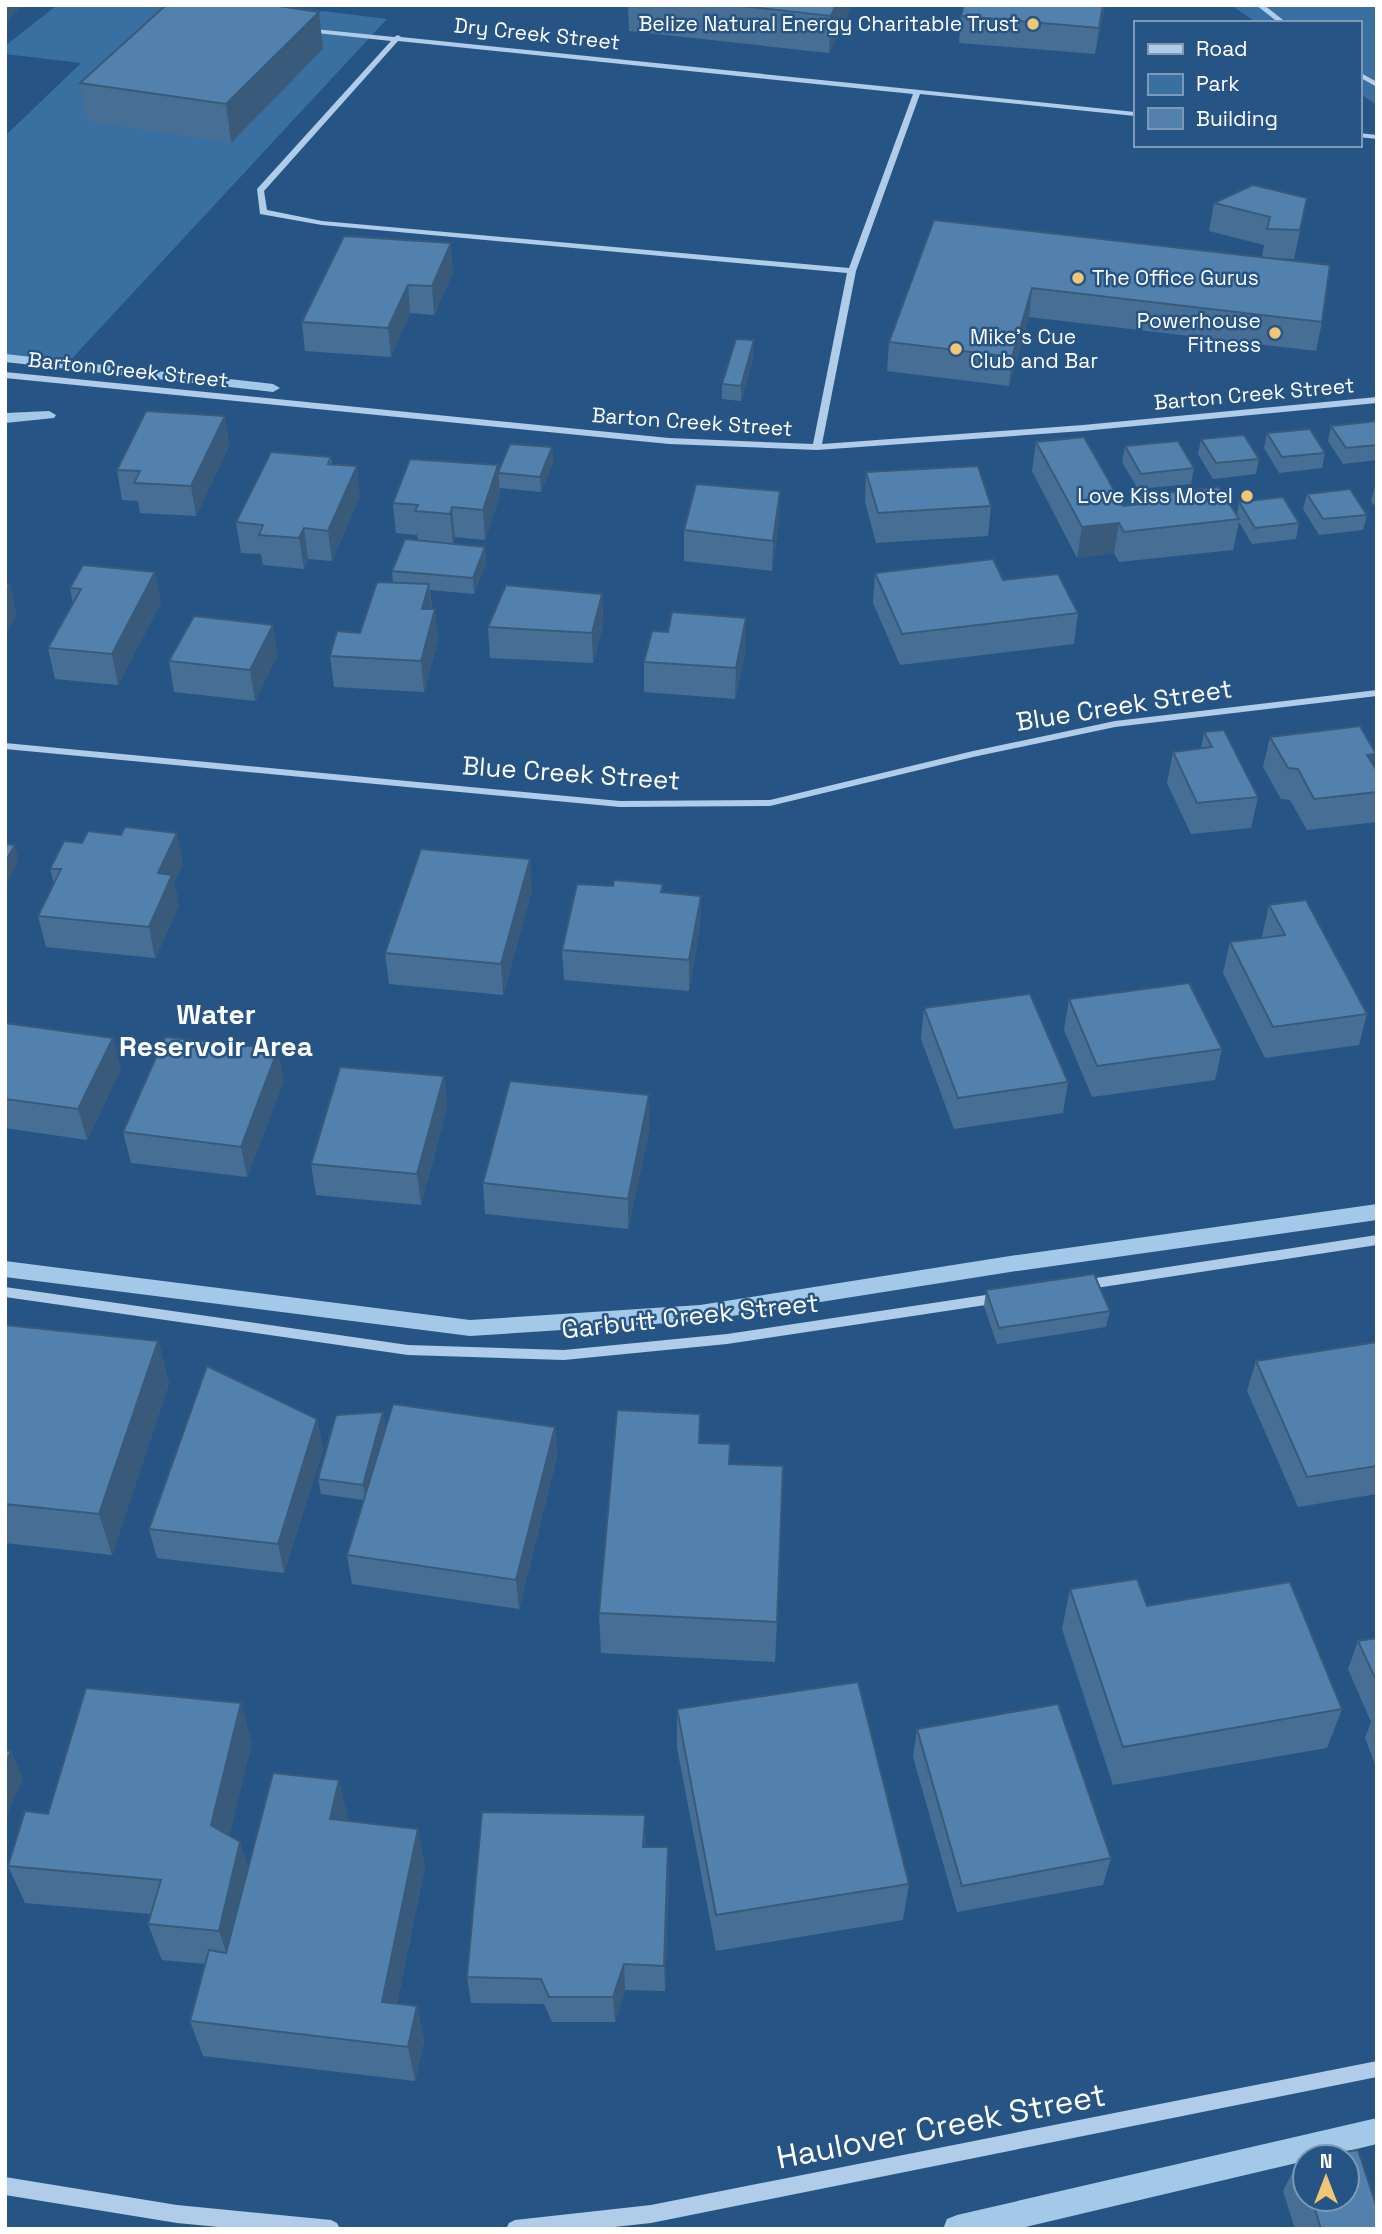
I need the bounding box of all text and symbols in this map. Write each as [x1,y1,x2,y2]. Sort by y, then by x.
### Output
place label: Belize Natural Energy Charitable Trust [638,10,1019,37]
street label: Dry Creek Street [453,11,621,56]
marker: Belize Natural Energy Charitable Trust [1025,16,1041,32]
legend [1134,21,1361,147]
text: Road [1196,35,1248,62]
text: Park [1196,70,1240,97]
text: Building [1196,105,1278,132]
place label: The Office Gurus [1092,264,1259,291]
marker: The Office Gurus [1070,270,1086,286]
place label: Powerhouse Fitness [1137,307,1261,358]
place label: Mike's Cue Club and Bar [970,323,1098,374]
marker: Powerhouse Fitness [1267,325,1283,341]
marker: Mike's Cue Club and Bar [948,341,964,357]
street label: Barton Creek Street [27,346,229,393]
street label: Barton Creek Street [1153,371,1355,416]
street label: Barton Creek Street [591,401,793,442]
place label: Love Kiss Motel [1077,482,1233,509]
marker: Love Kiss Motel [1239,488,1255,504]
street label: Blue Creek Street [1013,671,1235,739]
street label: Blue Creek Street [461,748,681,798]
district label: Water Reservoir Area [119,996,313,1064]
street label: Garbutt Creek Street [560,1286,820,1346]
street label: Haulover Creek Street [773,2074,1109,2178]
north arrow [1291,2143,1361,2213]
text: N [1320,2149,1332,2174]

